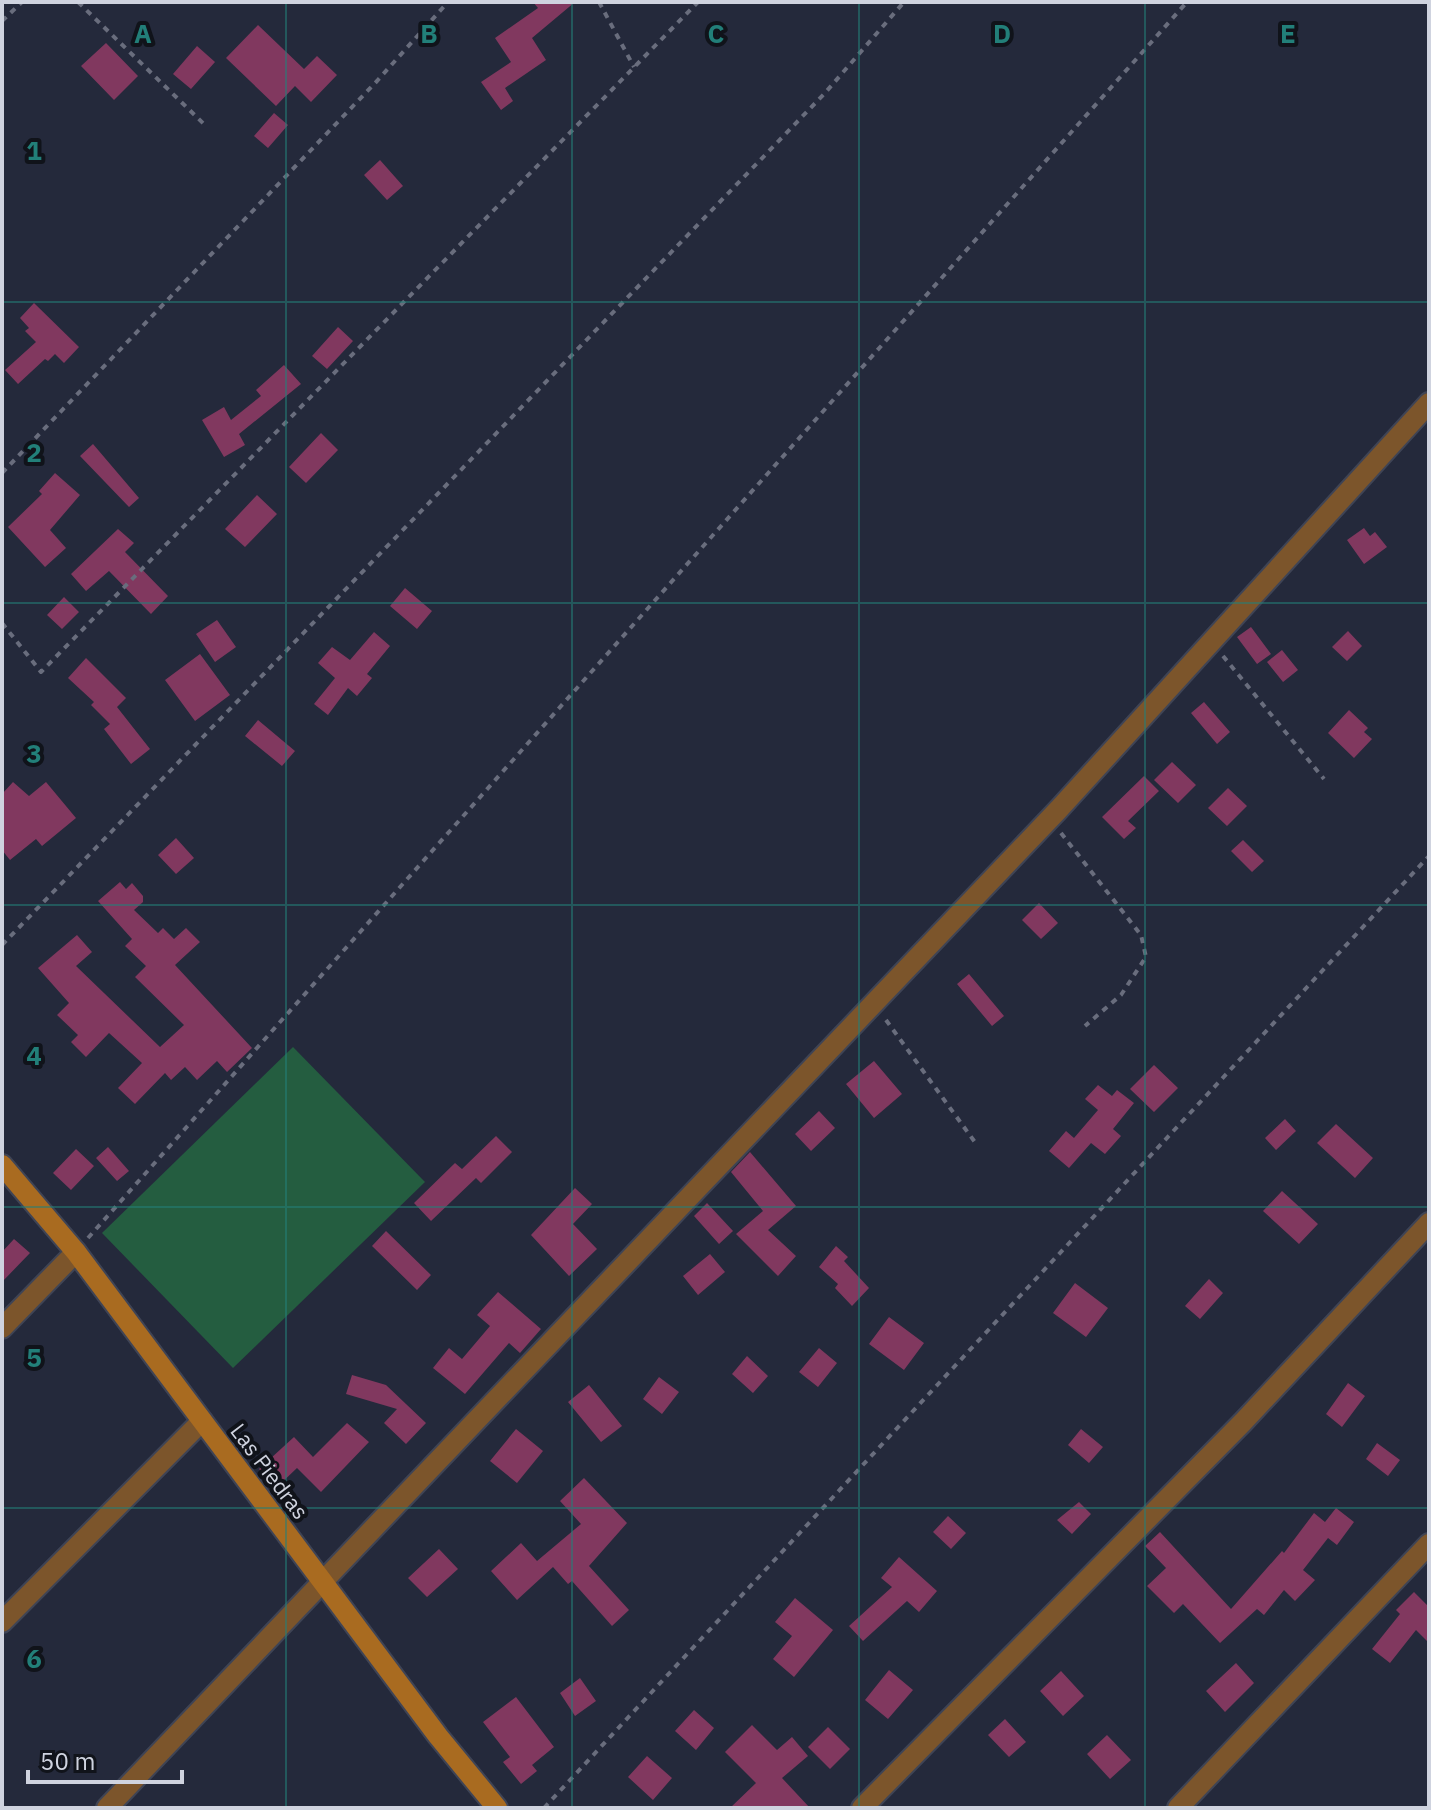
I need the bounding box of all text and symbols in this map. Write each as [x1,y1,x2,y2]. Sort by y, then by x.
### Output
text: A [134,16,152,50]
text: B [420,16,438,50]
text: C [708,16,725,50]
text: D [993,16,1011,50]
text: E [1280,16,1296,50]
text: 1 [26,133,42,167]
text: 2 [26,435,42,469]
text: 3 [26,736,42,770]
text: 4 [26,1038,42,1072]
text: 5 [26,1340,42,1374]
street label: Las Piedras [224,1417,316,1525]
text: 6 [26,1641,42,1675]
scale bar [28,1734,182,1784]
text: 50 m [40,1745,95,1777]

